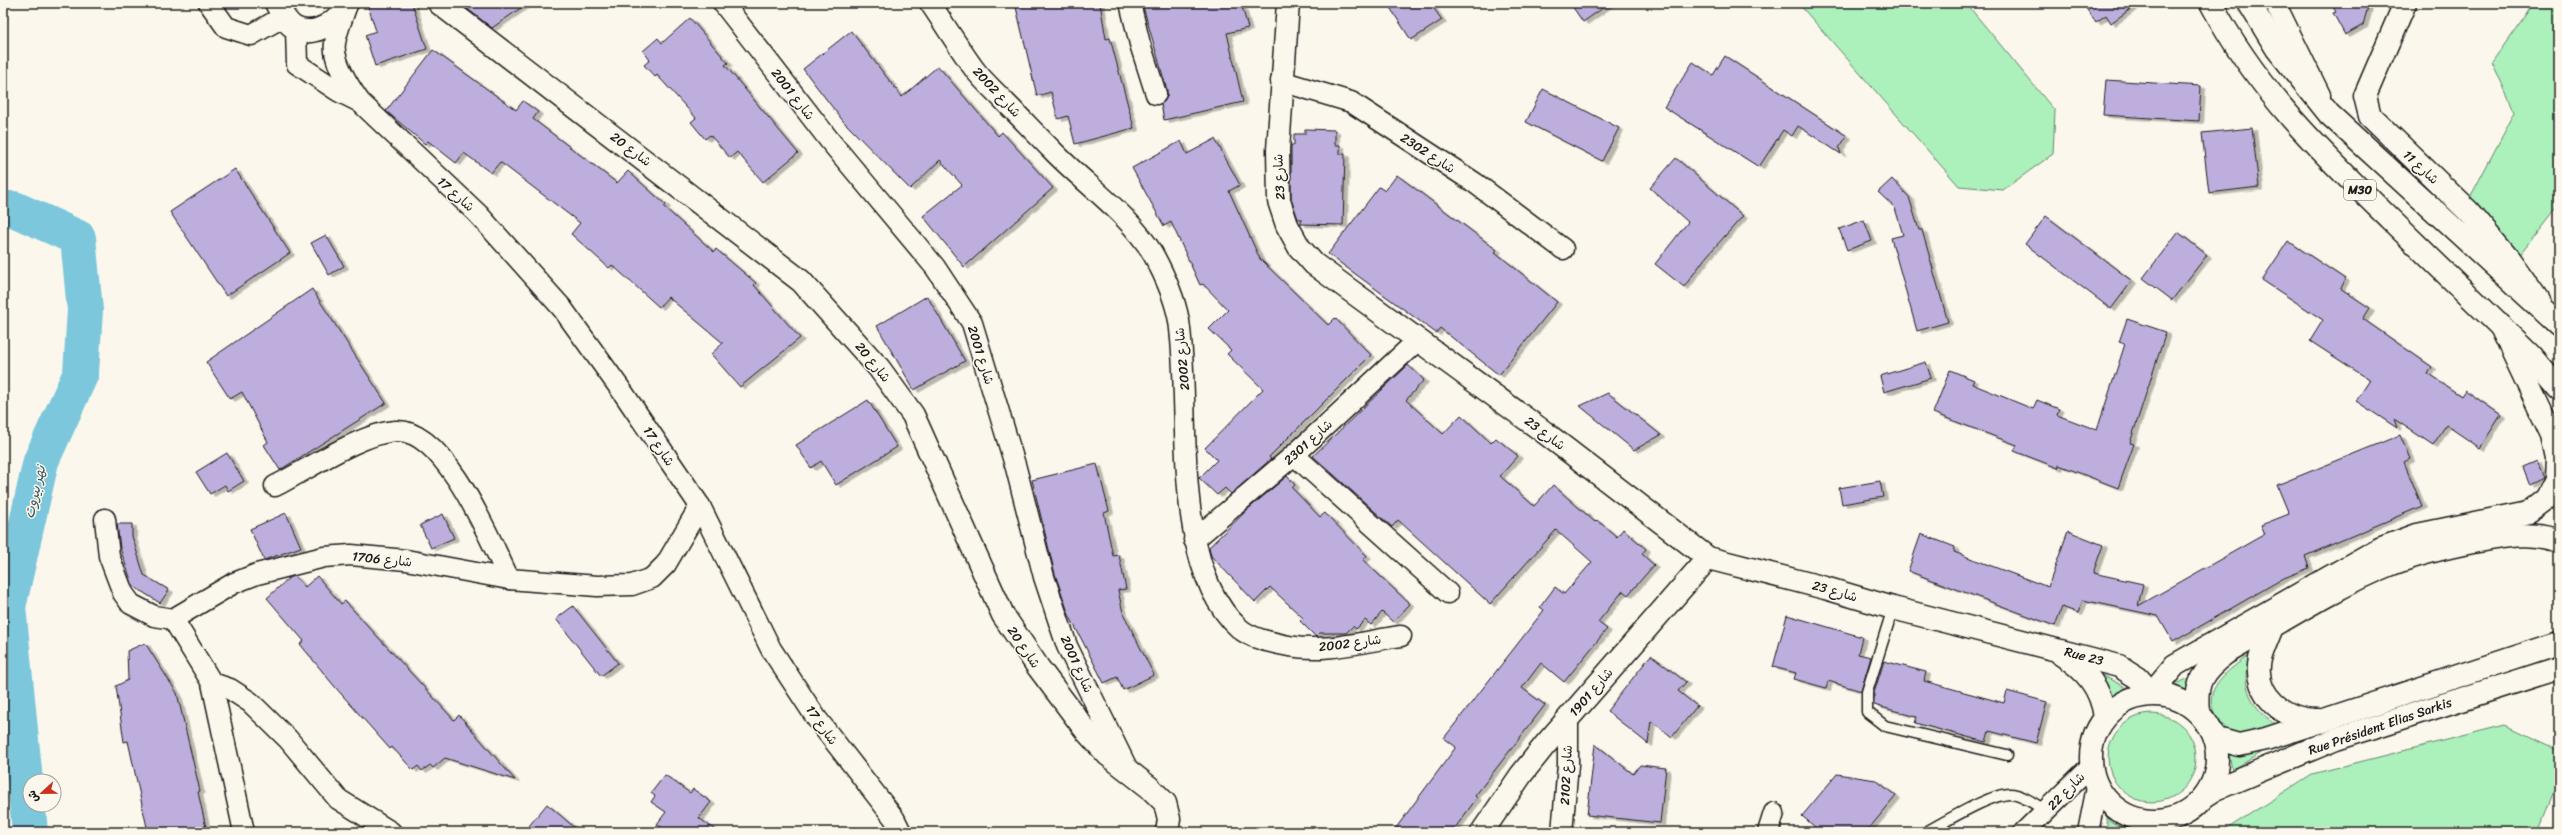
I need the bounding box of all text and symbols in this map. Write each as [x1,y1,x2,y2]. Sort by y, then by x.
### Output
street label: شارع 2002 [967,61,1027,123]
street label: شارع 2001 [765,63,821,125]
street label: شارع 20 [605,126,657,172]
street label: شارع 2302 [1396,127,1460,179]
street label: شارع 11 [2398,144,2444,190]
street label: شارع 23 [1266,153,1292,201]
street label: شارع 17 [432,171,480,217]
road number: M30 [2344,180,2376,200]
street label: شارع 2001 [961,322,1001,388]
street label: شارع 2002 [1168,327,1196,391]
street label: شارع 20 [849,336,897,388]
street label: شارع 23 [1520,410,1570,456]
street label: شارع 2301 [1278,413,1338,471]
street label: شارع 17 [637,421,681,471]
water label: نهر بيروت [17,461,54,521]
street label: شارع 1706 [351,544,413,574]
street label: شارع 23 [1810,574,1860,608]
street label: شارع 20 [1001,621,1047,673]
street label: شارع 2002 [1317,628,1383,658]
street label: شارع 2001 [1054,631,1100,697]
street label: Rue 23 [2062,640,2106,672]
street label: شارع 1901 [1563,662,1619,722]
street label: Rue Président Elias Sarkis [2305,690,2456,761]
street label: شارع 17 [800,700,844,750]
street label: شارع 2102 [1553,744,1579,806]
street label: شارع 22 [2041,766,2091,816]
north arrow [22,773,62,813]
text: ش [22,787,44,806]

